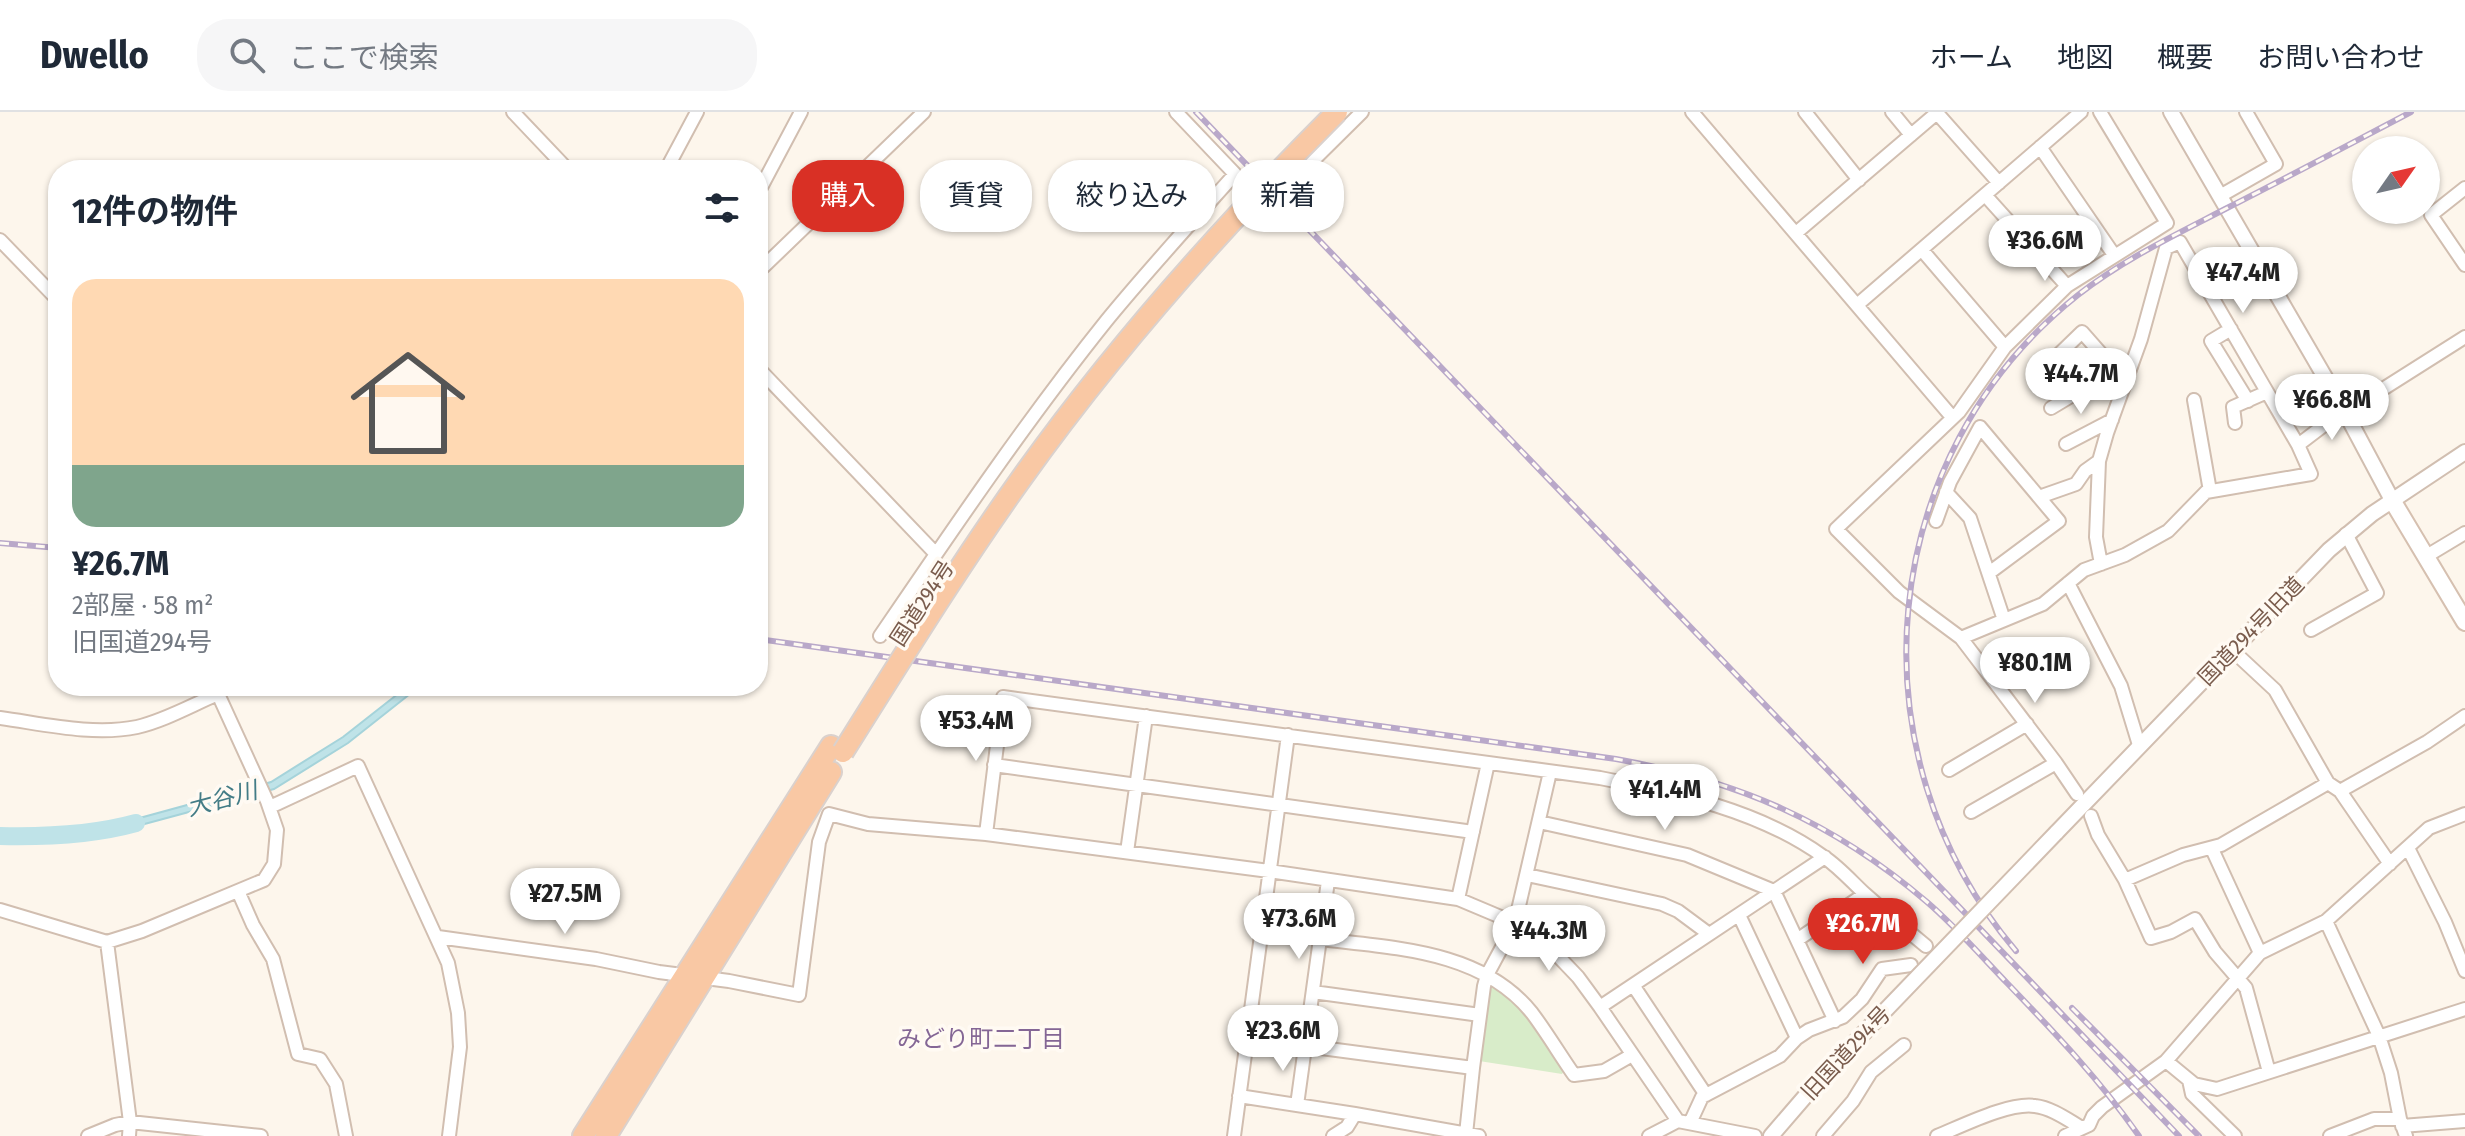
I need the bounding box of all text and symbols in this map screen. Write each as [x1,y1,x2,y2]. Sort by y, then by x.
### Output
search box [197,19,757,91]
text: Dwello [40,32,149,78]
icon: search [225,33,269,77]
text: ここで検索 [289,40,439,76]
text: ホーム [1930,41,2013,74]
text: 地図 [2057,41,2113,74]
text: 概要 [2157,41,2213,74]
text: お問い合わせ [2257,41,2425,74]
north arrow [2352,136,2440,224]
map controls [2352,136,2440,224]
chip: 購入 [792,160,904,232]
chip: 賃貸 [920,160,1032,232]
chip: 絞り込み [1048,160,1216,232]
chip: 新着 [1232,160,1344,232]
icon: filters [700,186,744,230]
text: 12件の物件 [72,191,238,232]
pin: ¥36.6M [1980,215,2110,283]
text: ¥36.6M [2006,225,2084,256]
pin: ¥47.4M [2178,247,2308,315]
text: ¥47.4M [2206,257,2280,288]
icon: home [336,331,480,475]
pin: ¥44.7M [2016,348,2146,416]
text: ¥44.7M [2043,358,2119,389]
pin: ¥66.8M [2267,374,2397,442]
text: ¥66.8M [2293,384,2371,415]
text: ¥26.7M [72,543,169,584]
street label: 国道294号 [884,555,960,651]
street label: 国道294号旧道 [2192,571,2310,691]
text: 2部屋 · 58 m² [72,590,214,621]
text: 旧国道294号 [72,627,212,658]
pin: ¥80.1M [1970,637,2100,705]
text: ¥80.1M [1998,647,2072,678]
pin: ¥53.4M [911,695,1041,763]
text: ¥53.4M [938,705,1014,736]
pin: ¥41.4M [1600,764,1730,832]
text: ¥41.4M [1628,774,1702,805]
water label: 大谷川 [184,775,263,822]
pin: ¥27.5M [500,868,630,936]
text: ¥27.5M [528,878,602,909]
pin: ¥73.6M [1234,893,1364,961]
pin: ¥26.7M [1798,898,1928,966]
text: ¥73.6M [1262,903,1336,934]
pin: ¥44.3M [1484,905,1614,973]
text: ¥26.7M [1826,908,1900,939]
text: ¥44.3M [1510,915,1588,946]
street label: 旧国道294号 [1796,1000,1896,1106]
pin: ¥23.6M [1218,1005,1348,1073]
text: ¥23.6M [1245,1015,1321,1046]
district label: みどり町二丁目 [897,1025,1065,1053]

